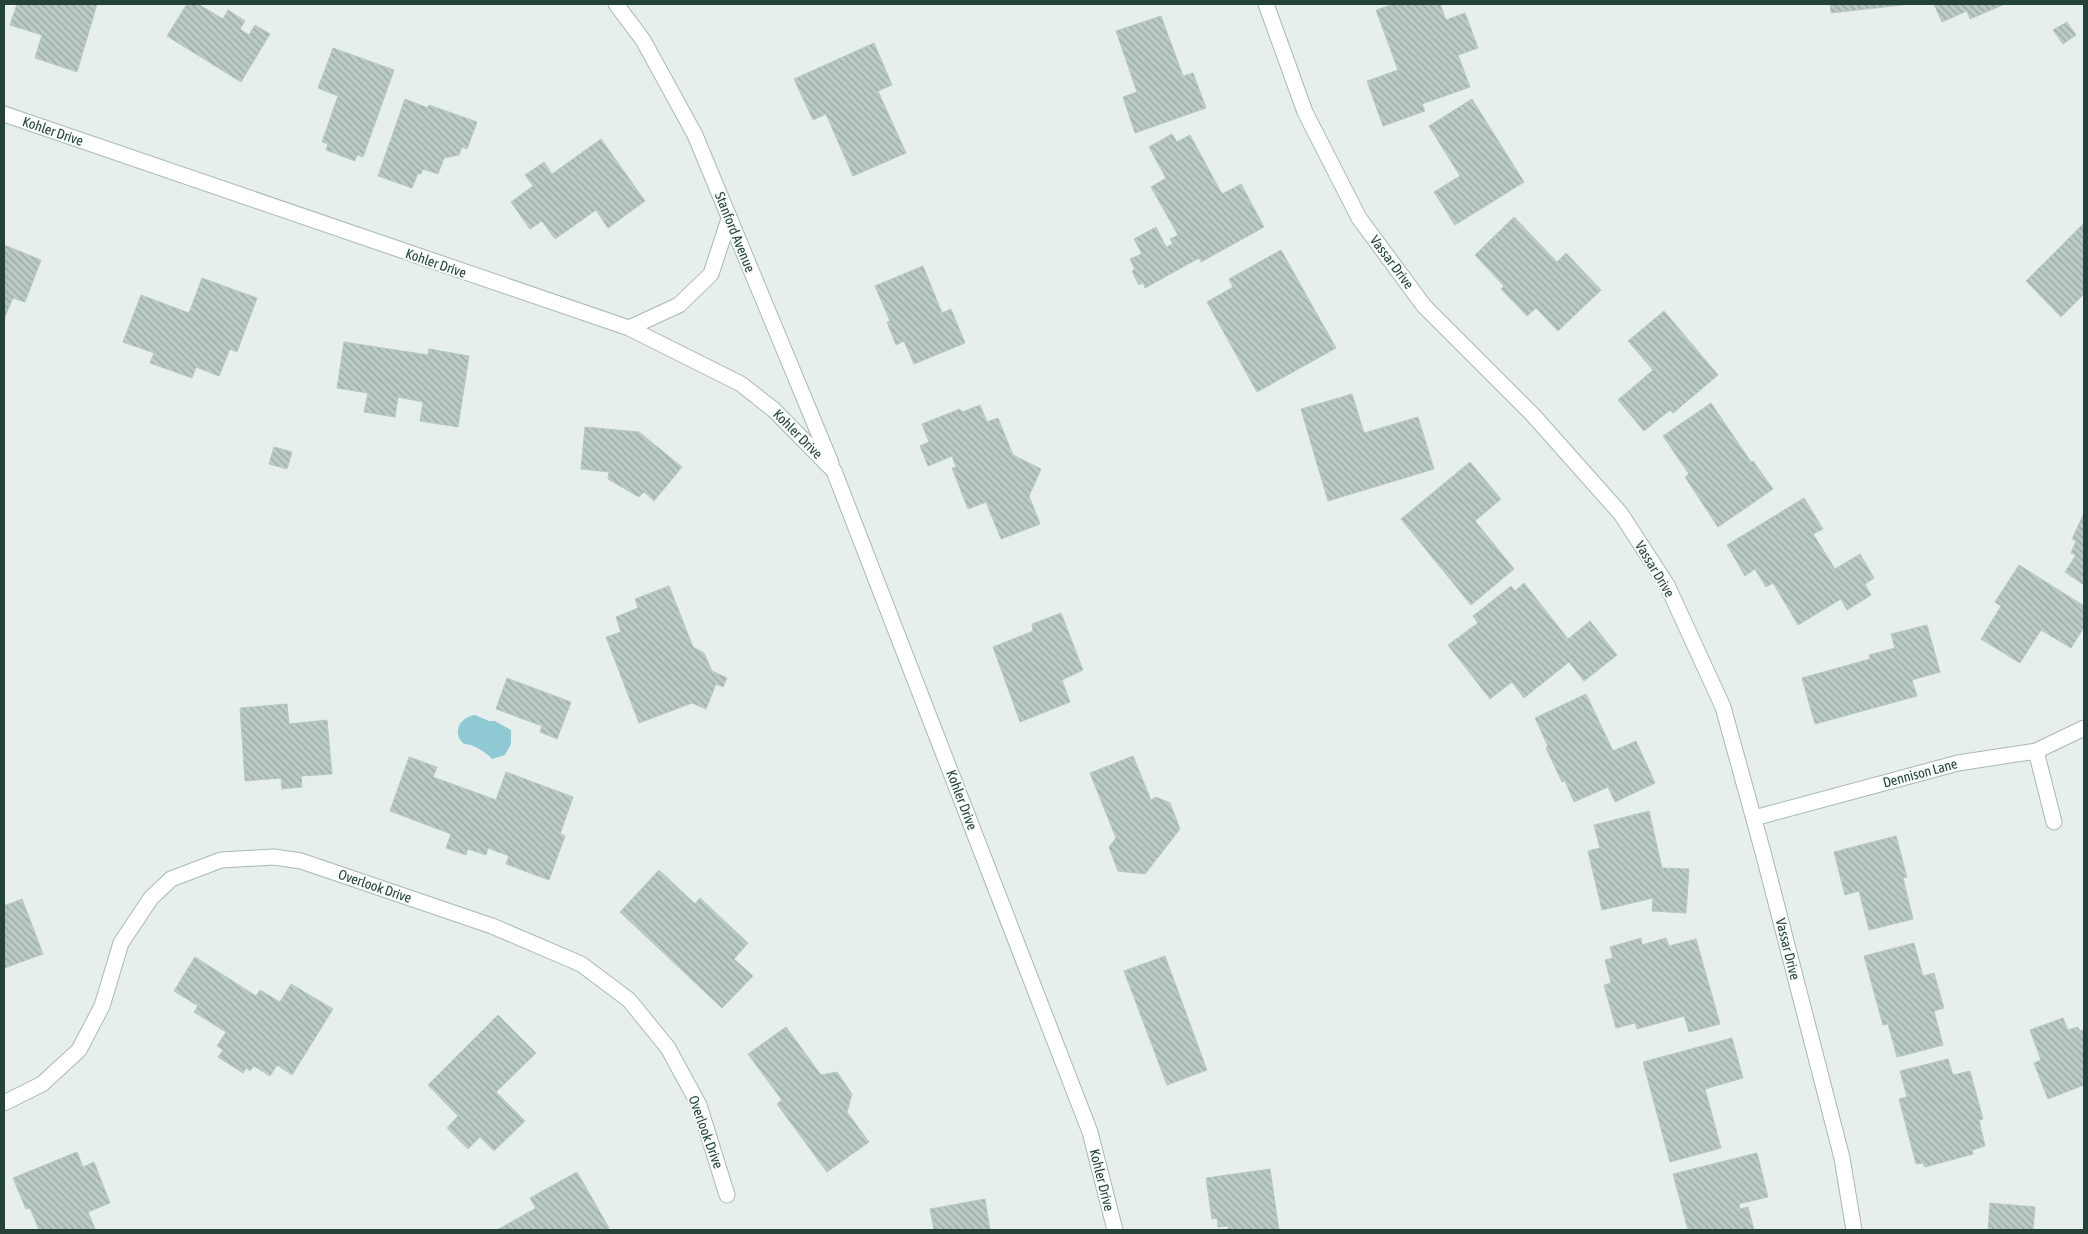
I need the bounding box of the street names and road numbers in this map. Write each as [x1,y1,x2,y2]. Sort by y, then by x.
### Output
street label: Kohler Drive [21,113,85,149]
street label: Stanford Avenue [712,190,758,274]
street label: Vassar Drive [1367,232,1417,292]
street label: Kohler Drive [404,245,468,281]
street label: Kohler Drive [770,406,826,462]
street label: Vassar Drive [1632,538,1678,600]
street label: Dennison Lane [1881,755,1959,791]
street label: Kohler Drive [943,768,981,832]
street label: Overlook Drive [336,866,414,906]
street label: Vassar Drive [1773,917,1803,981]
street label: Overlook Drive [685,1093,727,1171]
street label: Kohler Drive [1087,1147,1117,1213]

